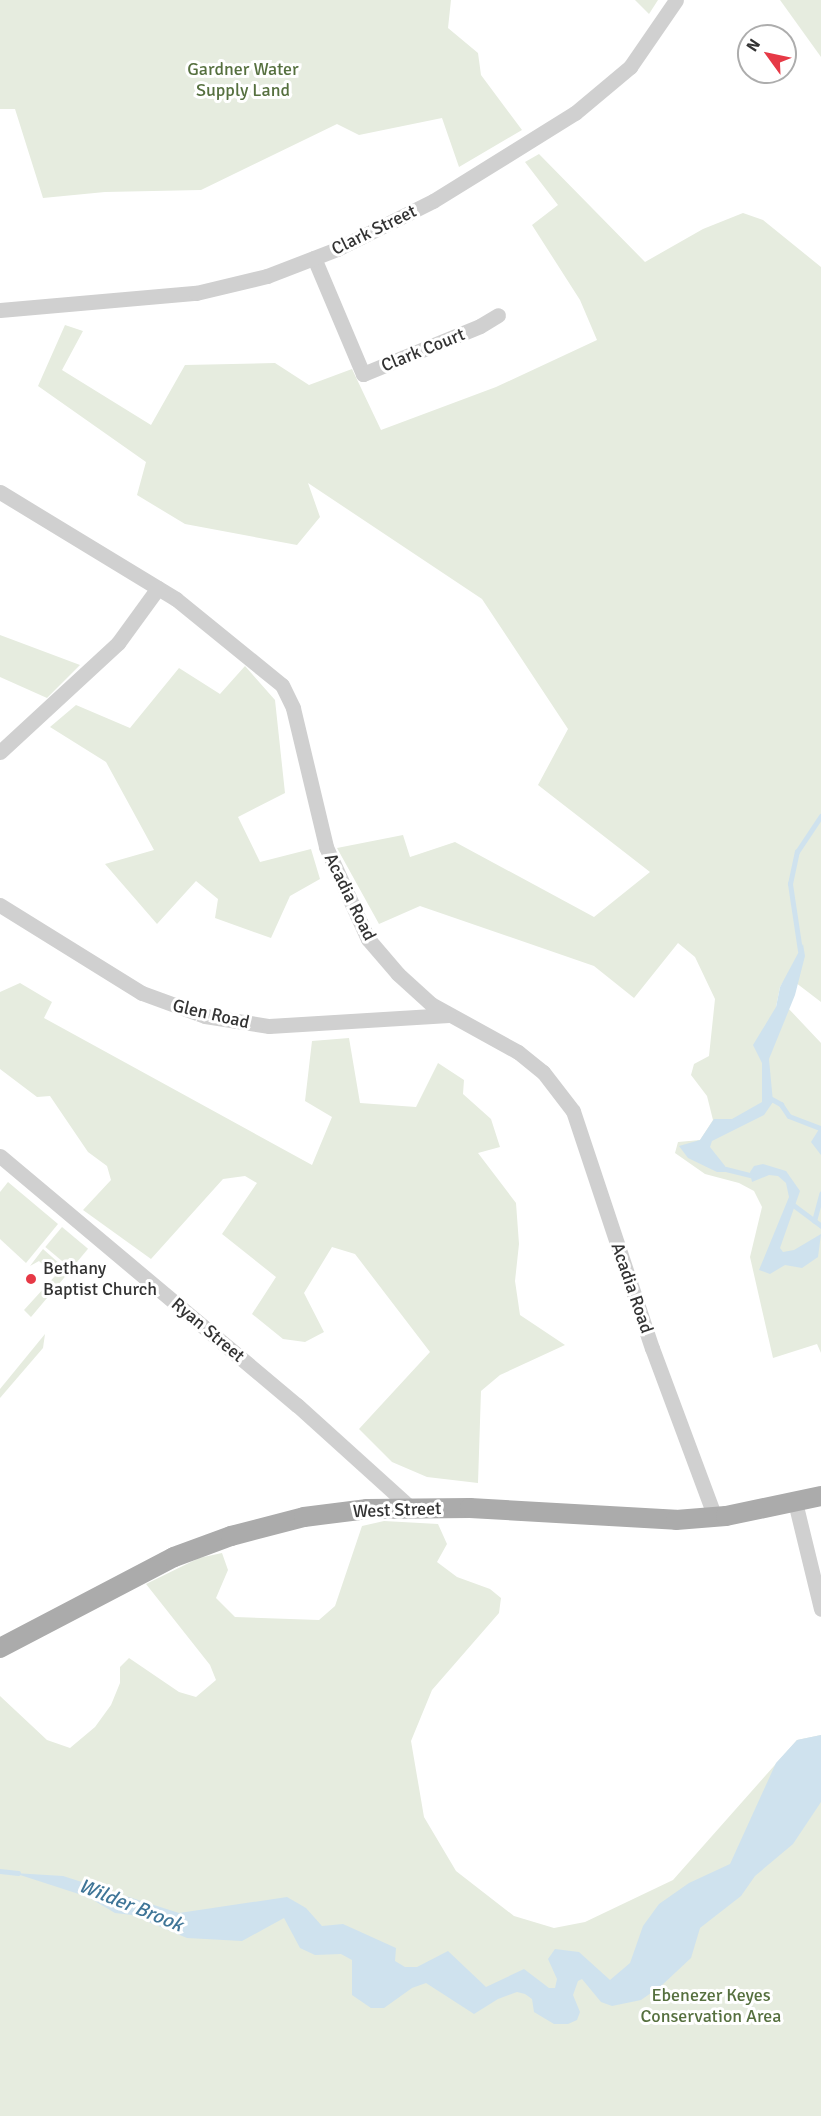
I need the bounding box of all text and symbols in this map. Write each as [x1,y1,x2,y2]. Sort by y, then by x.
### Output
north arrow [737,24,797,84]
text: N [742,35,765,55]
park label: Gardner Water Supply Land [187,59,299,101]
street label: Clark Street [328,200,420,260]
street label: Clark Court [378,323,468,377]
street label: Acadia Road [320,850,380,944]
street label: Glen Road [171,995,251,1033]
street label: Acadia Road [606,1240,658,1336]
place label: Bethany Baptist Church [43,1258,157,1300]
marker: Bethany Baptist Church [24,1272,38,1286]
street label: Ryan Street [167,1293,249,1367]
street label: West Street [352,1498,442,1522]
water label: Wilder Brook [75,1873,187,1937]
park label: Ebenezer Keyes Conservation Area [641,1985,781,2028]

